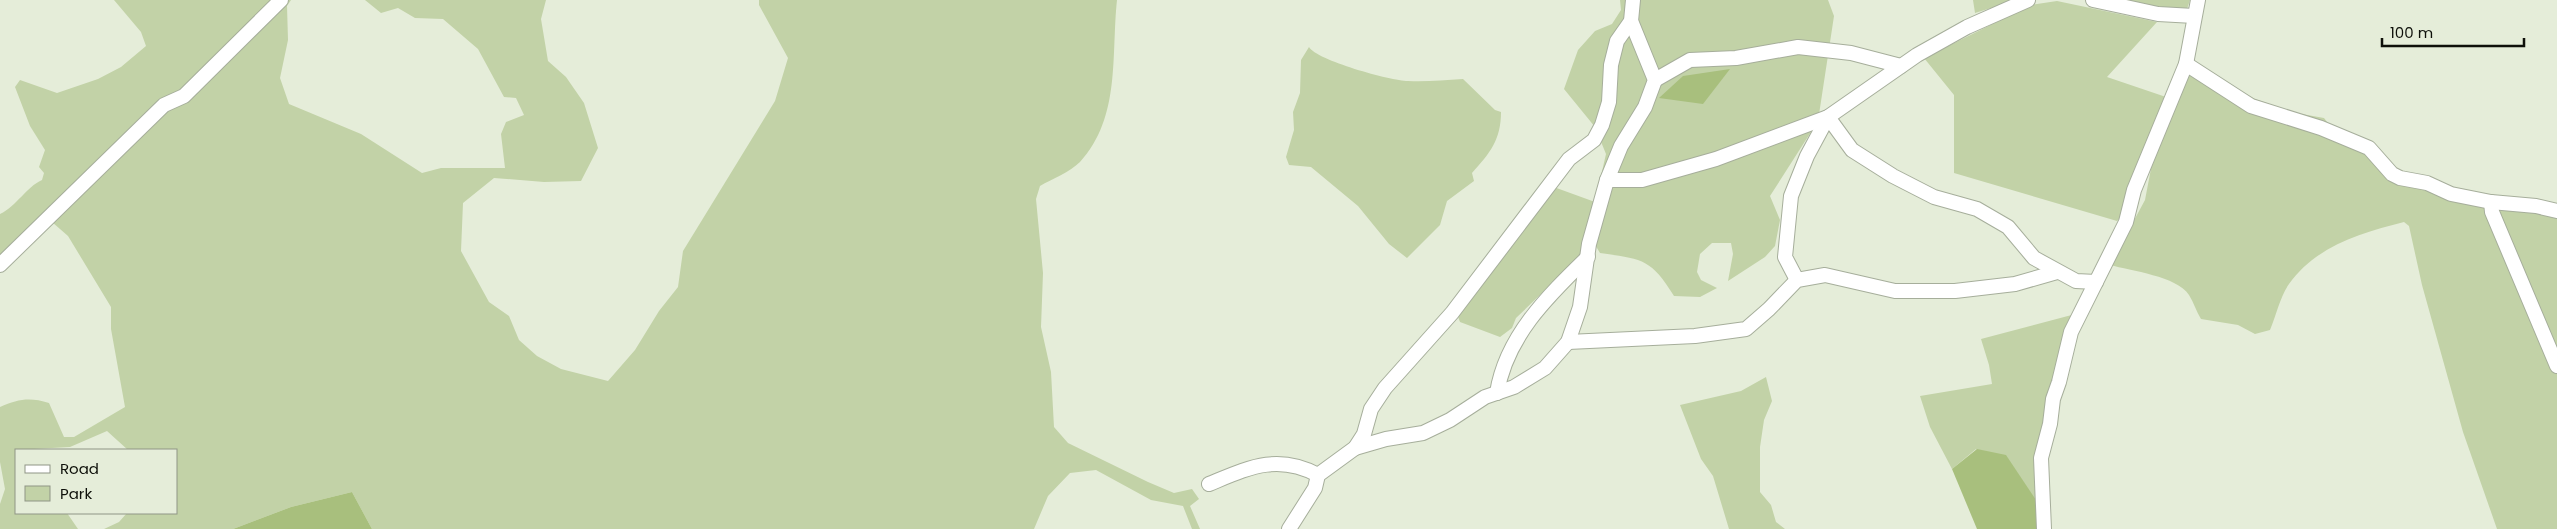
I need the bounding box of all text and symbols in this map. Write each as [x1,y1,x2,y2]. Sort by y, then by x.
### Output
scale bar [2382,15,2524,47]
text: 100 m [2390,22,2433,43]
legend [15,449,178,514]
text: Road [60,458,99,479]
text: Park [60,483,92,504]

